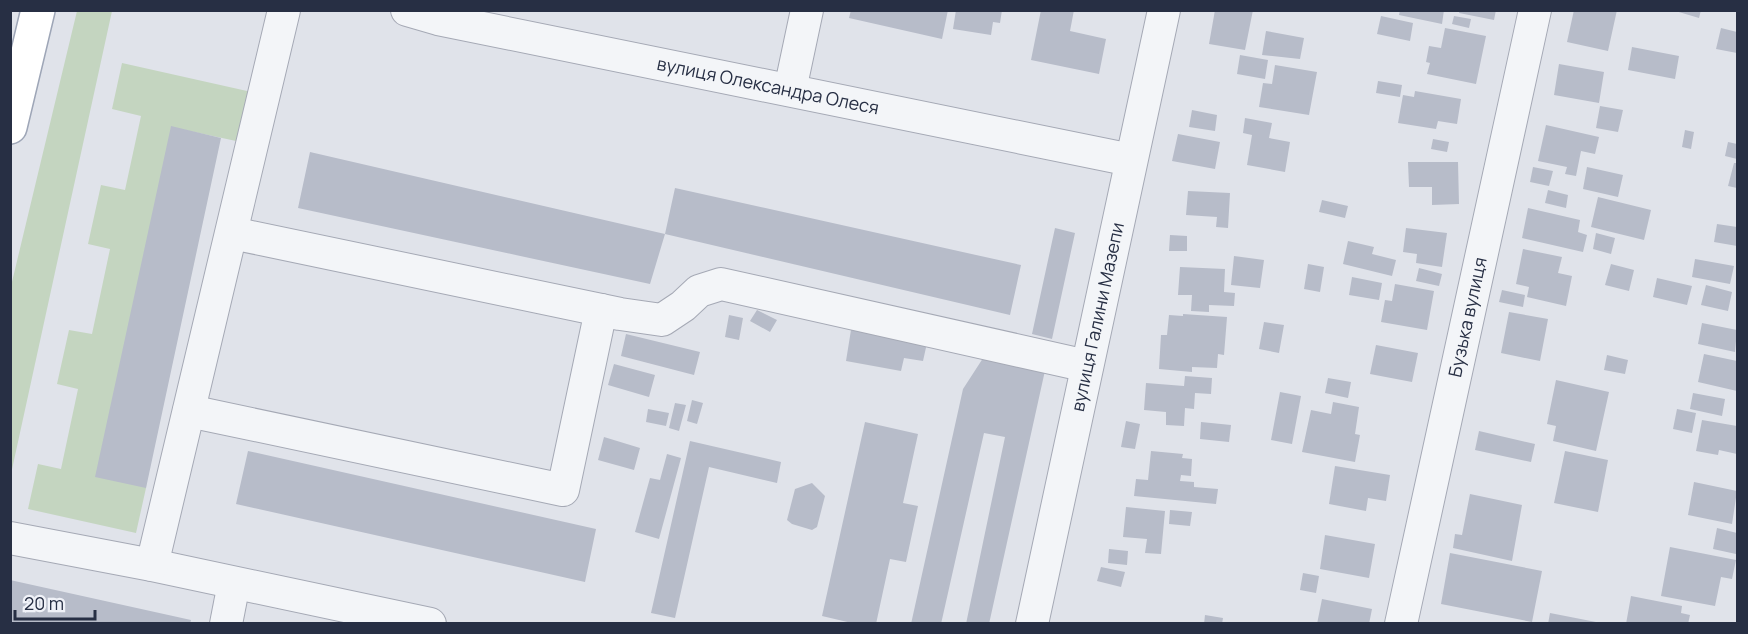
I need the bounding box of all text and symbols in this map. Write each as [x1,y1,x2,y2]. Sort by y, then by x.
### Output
street label: вулиця Олександра Олеся [655,51,881,119]
street label: вулиця Галини Мазепи [1065,220,1129,414]
street label: Бузька вулиця [1442,255,1492,379]
scale bar [15,583,94,621]
text: 20 m [24,591,64,615]

